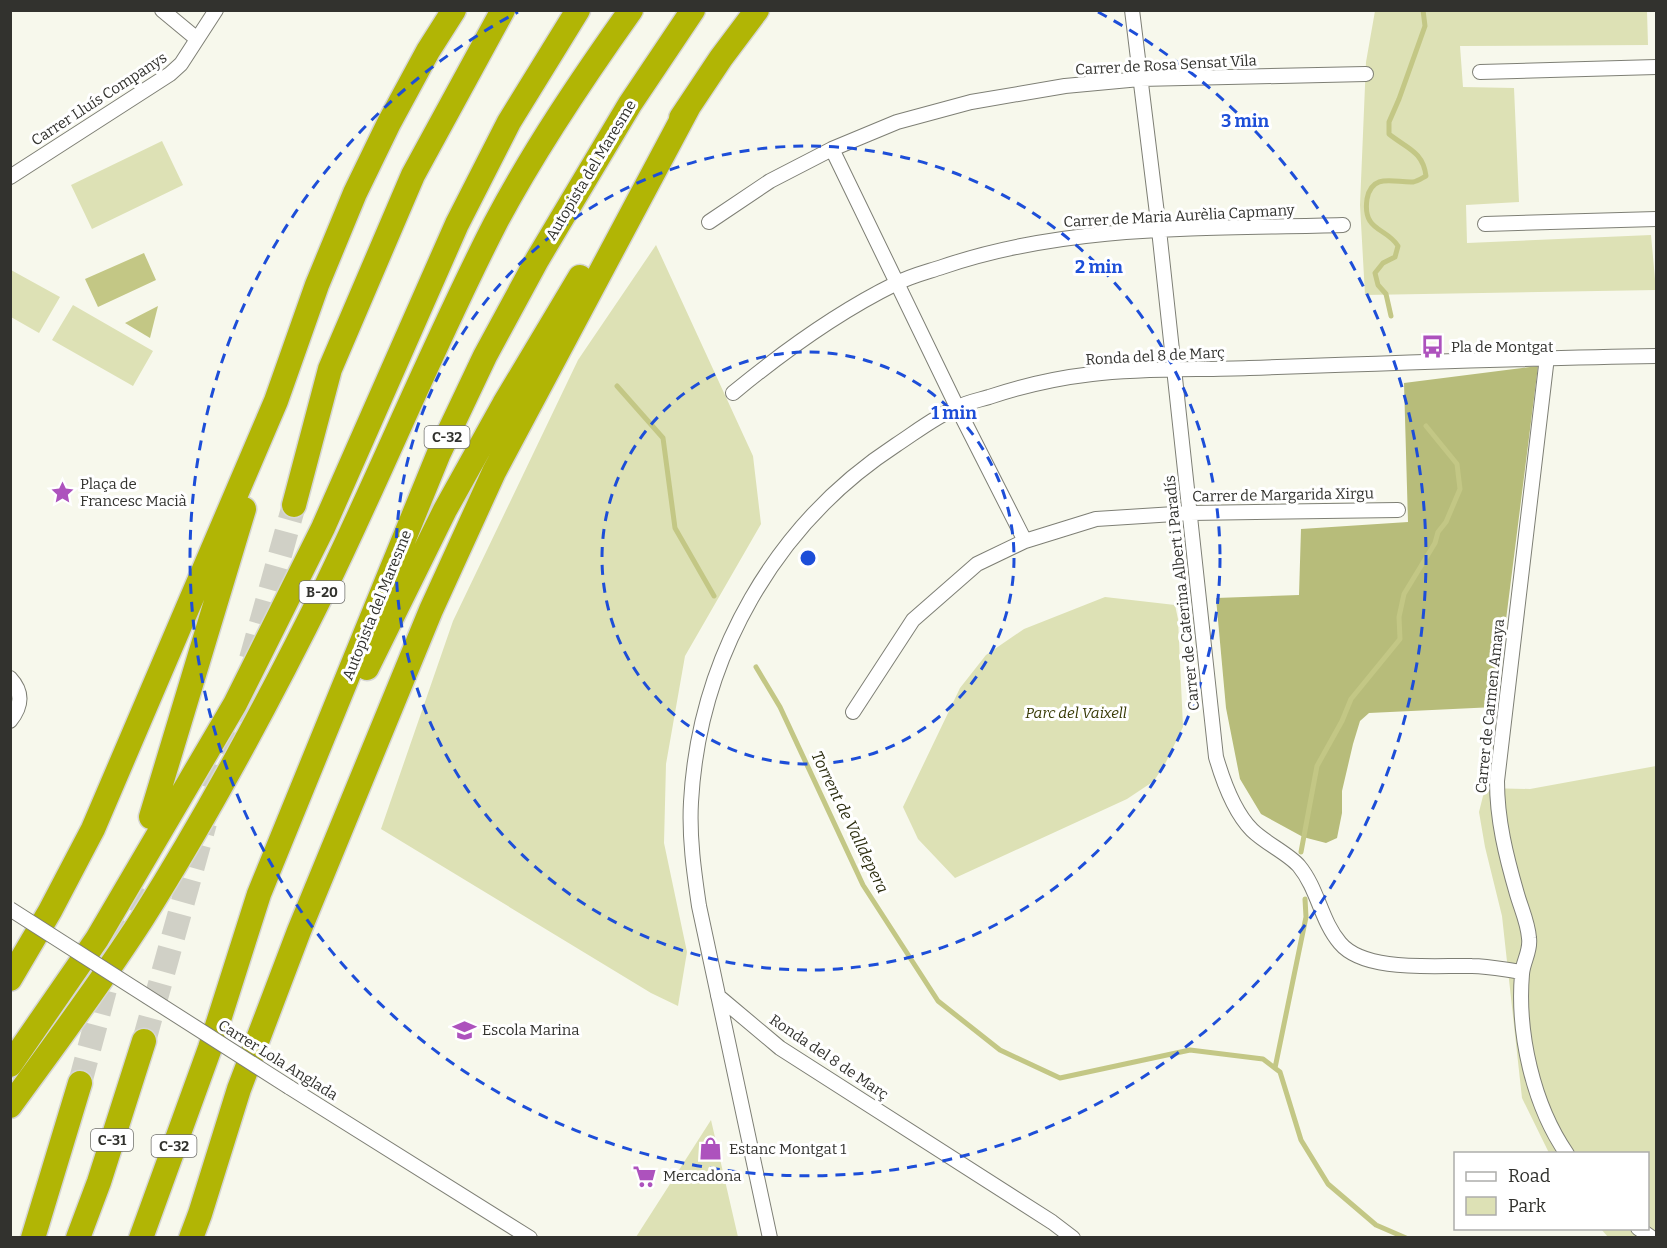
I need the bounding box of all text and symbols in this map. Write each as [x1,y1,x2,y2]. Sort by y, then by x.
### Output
street label: Carrer Lluís Companys [28,48,170,150]
street label: Carrer de Rosa Sensat Vila [1075,51,1257,79]
street label: Autopista del Maresme [542,97,640,243]
text: 3 min [1221,110,1269,132]
street label: Carrer de Maria Aurèlia Capmany [1063,201,1295,231]
text: 2 min [1075,256,1123,278]
bus stop icon: Pla de Montgat [1420,334,1446,360]
place label: Pla de Montgat [1451,338,1554,356]
street label: Ronda del 8 de Març [1085,343,1225,369]
text: 1 min [931,402,977,424]
road number: C-32 [424,426,470,448]
street label: Carrer de Caterina Albert i Paradís [1161,474,1203,712]
place label: Plaça de Francesc Macià [80,475,187,510]
place icon: Plaça de Francesc Macià [49,480,75,506]
street label: Carrer de Margarida Xirgu [1192,484,1374,506]
street label: Autopista del Maresme [339,527,415,683]
centre of rings [798,548,818,568]
road number: B-20 [300,581,344,603]
street label: Carrer de Carmen Amaya [1472,618,1508,794]
park label: Parc del Vaixell [1025,704,1127,722]
water label: Torrent de Valldepera [807,748,893,896]
street label: Ronda del 8 de Març [766,1011,892,1104]
street label: Carrer Lola Anglada [215,1016,341,1104]
school or university icon: Escola Marina [451,1017,477,1043]
place label: Escola Marina [482,1021,580,1039]
road number: C-31 [91,1129,133,1151]
road number: C-32 [152,1135,196,1157]
shop icon: Estanc Montgat 1 [698,1136,724,1162]
place label: Estanc Montgat 1 [729,1140,846,1158]
legend [1454,1152,1649,1230]
supermarket icon: Mercadona [632,1163,658,1189]
text: Road [1508,1165,1551,1187]
place label: Mercadona [663,1167,741,1185]
text: Park [1508,1195,1547,1217]

